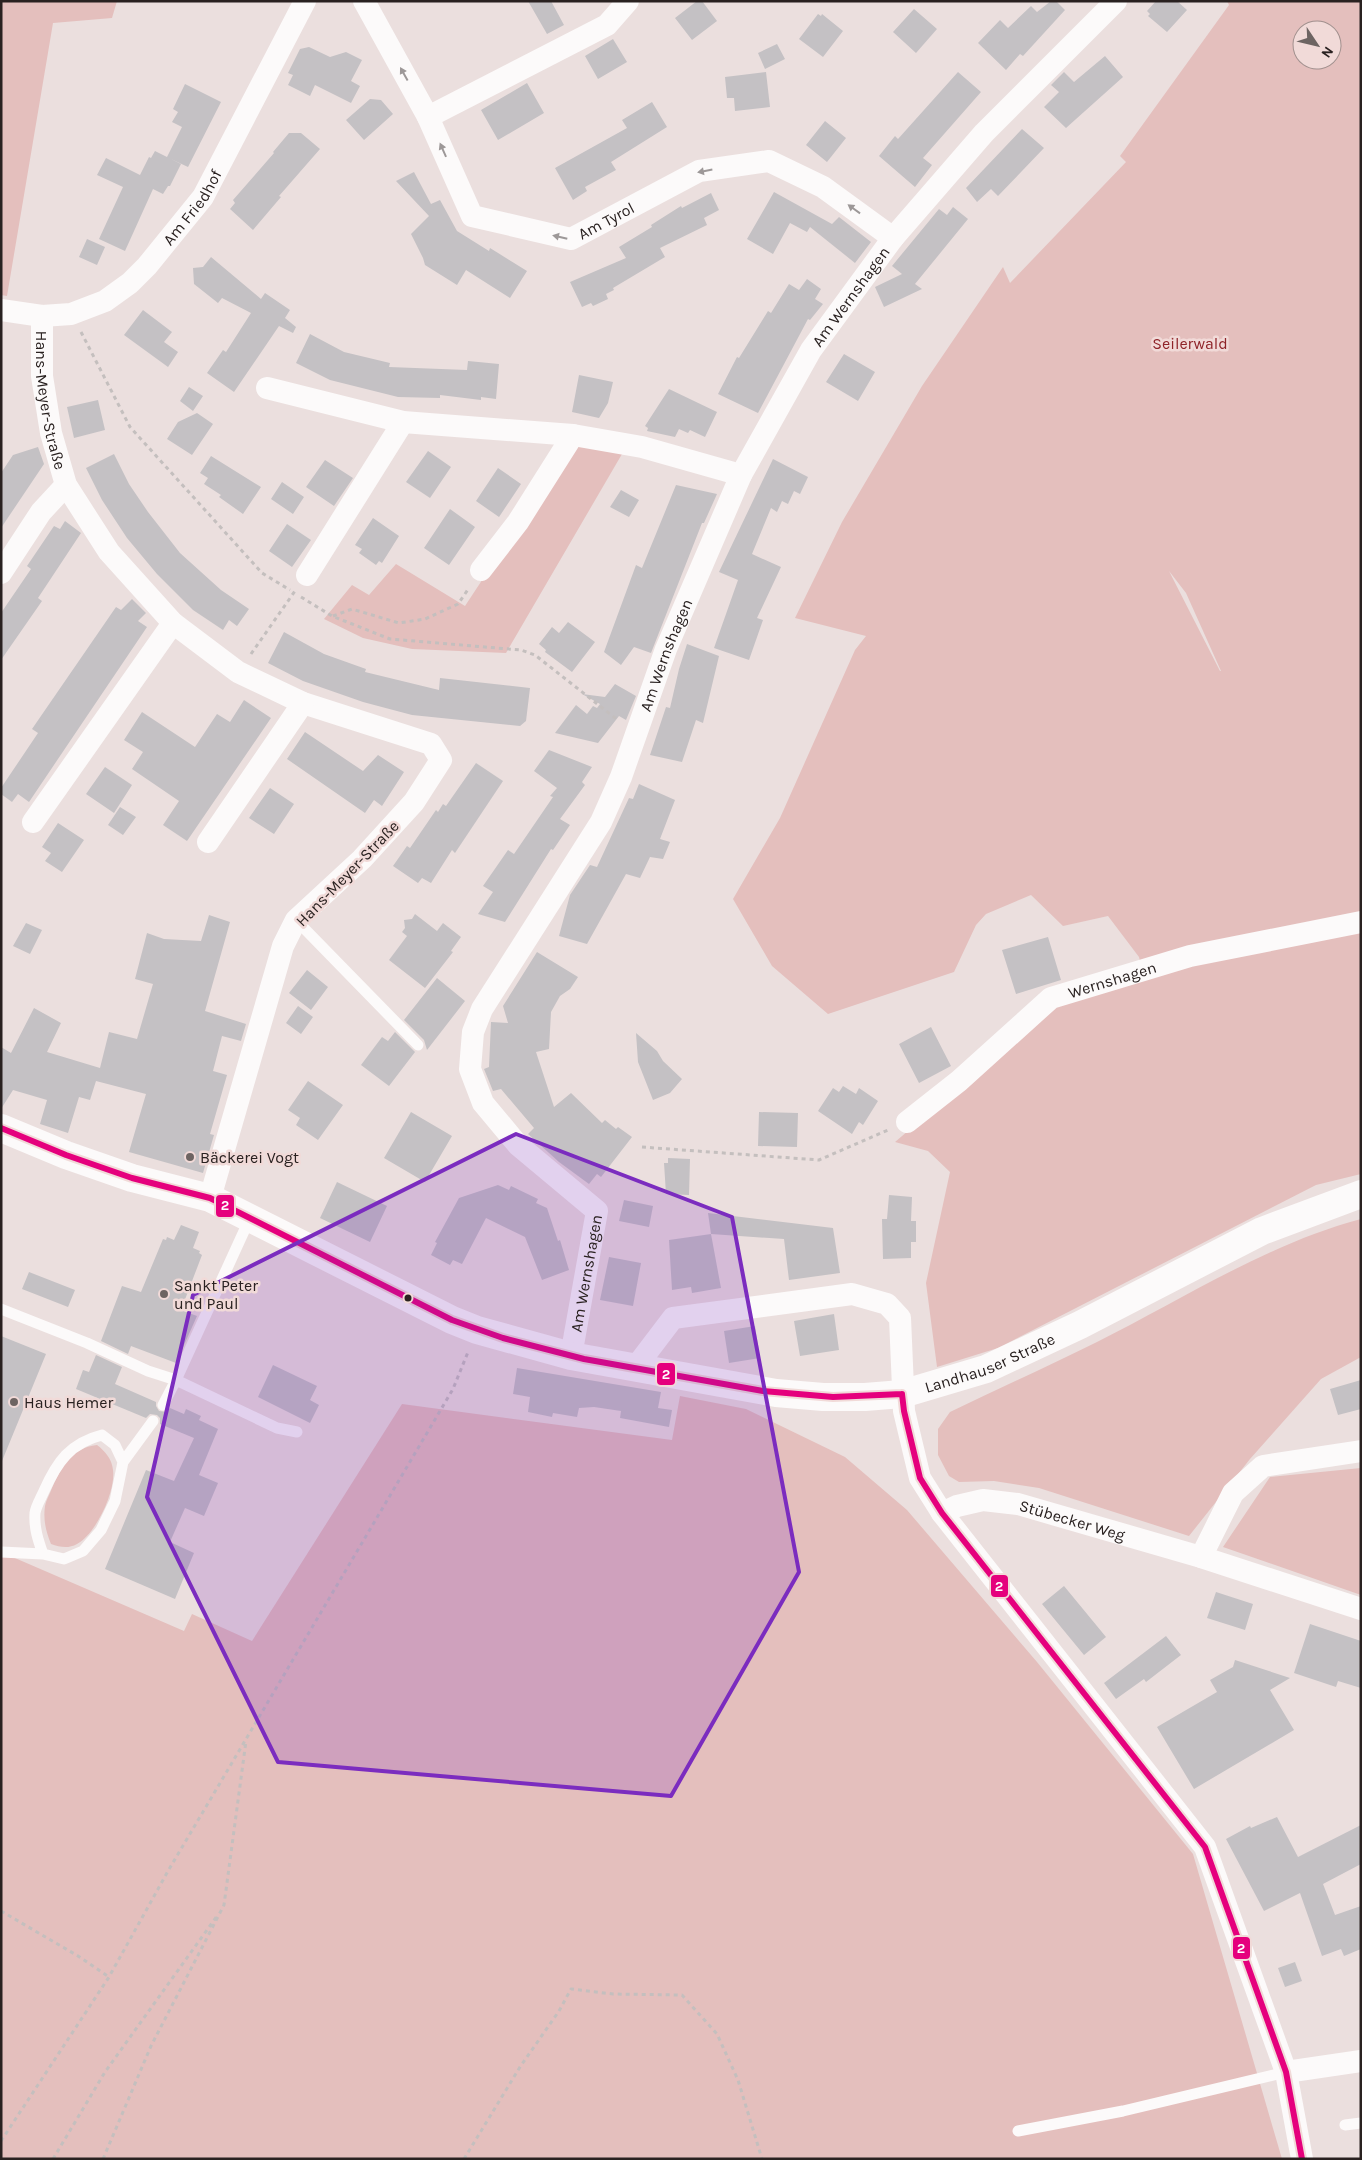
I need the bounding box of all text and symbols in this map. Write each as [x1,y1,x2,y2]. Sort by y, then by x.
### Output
north arrow [1292,20,1342,70]
text: N [1317,43,1337,61]
one-way arrow [400,67,408,81]
one-way arrow [438,143,446,157]
street label: Am Friedhof [159,166,226,249]
one-way arrow [698,167,713,175]
street label: Am Tyrol [575,198,638,244]
one-way arrow [848,204,861,215]
one-way arrow [552,233,567,241]
street label: Am Wernshagen [808,243,894,350]
street label: Hans-Meyer-Straße [32,331,70,472]
park label: Seilerwald [1152,334,1228,353]
street label: Am Wernshagen [636,596,697,714]
street label: Hans-Meyer-Straße [292,816,403,930]
street label: Wernshagen [1066,958,1159,1002]
place label: Bäckerei Vogt [200,1148,299,1167]
marker: Bäckerei Vogt [184,1151,196,1163]
line badge: 2 [215,1194,235,1218]
text: 2 [221,1197,229,1214]
street label: Am Wernshagen [566,1213,606,1334]
place label: Sankt Peter und Paul [174,1276,258,1313]
marker: Sankt Peter und Paul [158,1288,170,1300]
unlabelled marker [403,1293,413,1303]
street label: Landhauser Straße [922,1329,1058,1397]
line badge: 2 [656,1362,676,1386]
text: 2 [662,1366,670,1383]
place label: Haus Hemer [24,1393,113,1412]
marker: Haus Hemer [8,1396,20,1408]
street label: Stübecker Weg [1017,1496,1127,1545]
line badge: 2 [990,1574,1009,1598]
text: 2 [995,1578,1003,1595]
line badge: 2 [1232,1936,1251,1960]
text: 2 [1237,1940,1245,1957]

